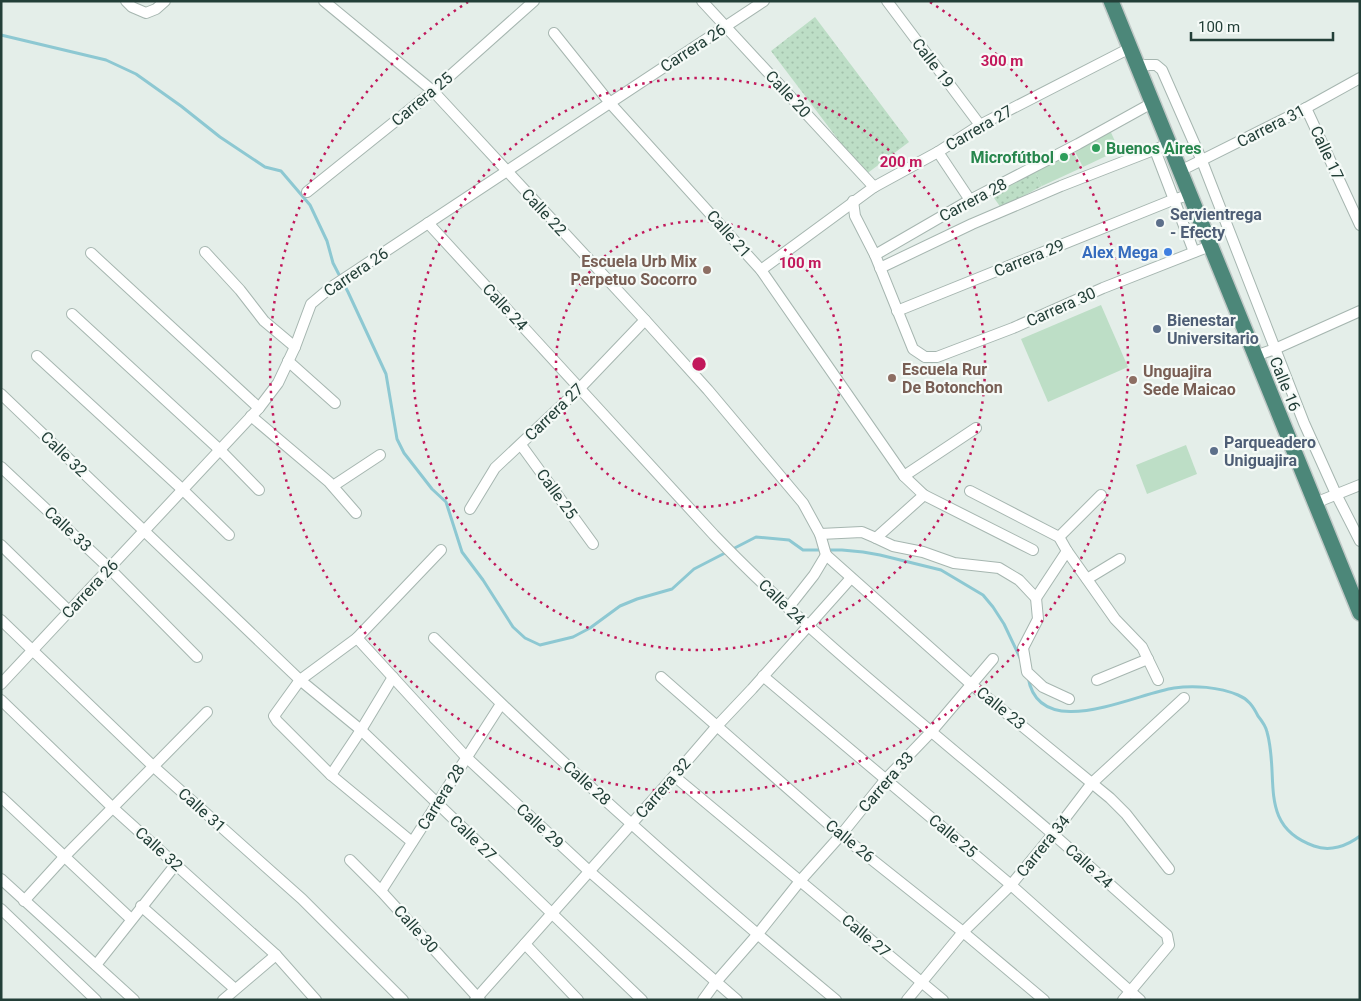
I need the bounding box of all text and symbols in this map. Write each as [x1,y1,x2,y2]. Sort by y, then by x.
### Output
scale bar [1191,10,1334,42]
text: 100 m [1198,18,1240,36]
street label: Carrera 26 [657,20,729,76]
street label: Calle 19 [908,34,958,92]
text: 300 m [981,52,1023,70]
street label: Calle 20 [761,67,815,121]
street label: Carrera 25 [388,68,456,130]
street label: Carrera 27 [942,101,1016,155]
street label: Carrera 31 [1234,101,1308,151]
street label: Calle 17 [1306,123,1348,183]
place label: Buenos Aires [1106,139,1202,158]
marker: Buenos Aires [1090,142,1102,154]
place label: Microfútbol [970,148,1054,167]
marker: Microfútbol [1058,151,1070,163]
text: 200 m [880,153,922,171]
street label: Carrera 28 [936,174,1010,226]
street label: Calle 22 [517,185,571,239]
place label: Servientrega - Efecty [1170,205,1262,242]
street label: Calle 21 [703,206,755,262]
marker: Servientrega - Efecty [1154,217,1166,229]
street label: Carrera 29 [991,235,1067,281]
street label: Carrera 26 [320,243,392,301]
place label: Alex Mega [1082,243,1158,262]
marker: Alex Mega [1162,246,1174,258]
place label: Escuela Urb Mix Perpetuo Socorro [571,252,698,289]
text: 100 m [779,254,821,272]
marker: Escuela Urb Mix Perpetuo Socorro [701,264,713,276]
street label: Calle 24 [478,280,532,334]
street label: Carrera 30 [1023,283,1099,331]
place label: Bienestar Universitario [1167,311,1259,348]
marker: Bienestar Universitario [1151,323,1163,335]
street label: Calle 16 [1265,354,1305,414]
centre of rings [690,355,708,373]
place label: Escuela Rur De Botonchon [902,360,1003,397]
place label: Unguajira Sede Maicao [1143,362,1236,399]
marker: Escuela Rur De Botonchon [886,372,898,384]
marker: Unguajira Sede Maicao [1127,374,1139,386]
street label: Carrera 27 [521,379,587,445]
street label: Calle 32 [37,427,91,481]
place label: Parqueadero Uniguajira [1224,433,1316,470]
marker: Parqueadero Uniguajira [1208,445,1220,457]
street label: Calle 25 [532,465,582,523]
street label: Calle 33 [41,502,95,556]
street label: Carrera 26 [58,555,122,623]
street label: Calle 24 [755,575,809,629]
street label: Calle 23 [973,683,1029,733]
street label: Carrera 33 [855,748,917,816]
street label: Carrera 32 [632,754,694,822]
street label: Calle 28 [559,757,615,809]
street label: Carrera 28 [413,761,469,833]
street label: Calle 31 [174,784,230,836]
street label: Calle 29 [513,799,567,853]
street label: Calle 25 [925,810,981,862]
street label: Calle 27 [446,811,500,865]
street label: Carrera 34 [1012,811,1074,881]
street label: Calle 26 [822,816,878,866]
street label: Calle 32 [131,823,187,875]
street label: Calle 24 [1061,840,1117,892]
street label: Calle 30 [390,901,442,957]
street label: Calle 27 [838,910,894,962]

